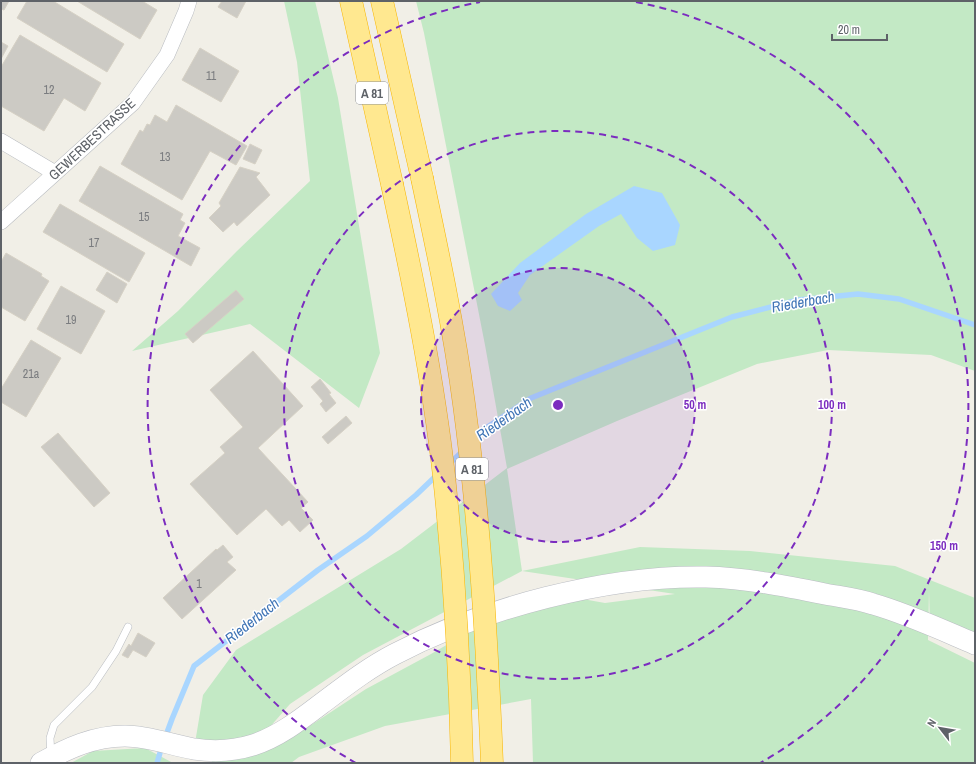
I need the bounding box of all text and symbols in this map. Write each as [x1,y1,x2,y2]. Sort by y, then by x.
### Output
scale bar [832,16,887,42]
text: 20 m [838,22,860,38]
house number: 11 [206,68,217,84]
house number: 12 [44,82,54,98]
road number: A 81 [356,82,388,104]
street label: GEWERBESTRASSE [45,94,139,184]
house number: 13 [160,149,170,165]
house number: 15 [139,209,150,225]
house number: 17 [89,235,100,251]
water label: Riederbach [770,286,836,317]
house number: 19 [66,312,76,328]
house number: 21a [23,366,40,382]
water label: Riederbach [472,392,536,445]
text: 50 m [684,397,706,413]
text: 100 m [818,397,846,413]
centre of rings [551,398,565,412]
road number: A 81 [456,458,488,480]
text: 150 m [930,538,958,554]
house number: 1 [196,576,202,592]
water label: Riederbach [220,593,283,648]
north arrow [920,708,960,748]
text: N [924,716,939,729]

